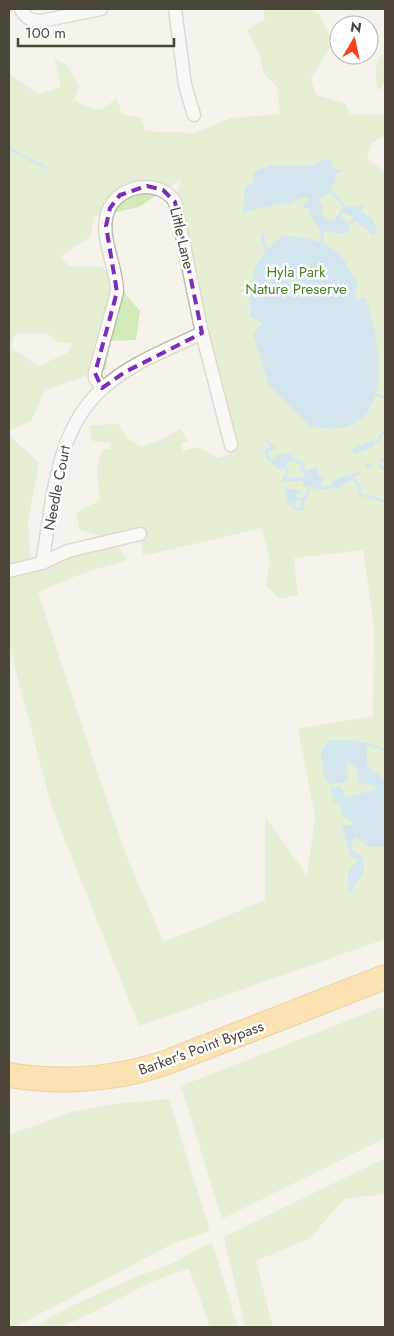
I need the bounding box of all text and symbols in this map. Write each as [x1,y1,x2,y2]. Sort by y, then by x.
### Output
scale bar [18,15,174,47]
north arrow [329,15,379,65]
text: N [349,16,363,38]
text: 100 m [25,22,66,44]
street label: Little Lane [164,205,200,271]
park label: Hyla Park Nature Preserve [245,261,347,300]
street label: Needle Court [38,443,76,533]
street label: Barker's Point Bypass [135,1015,267,1081]

